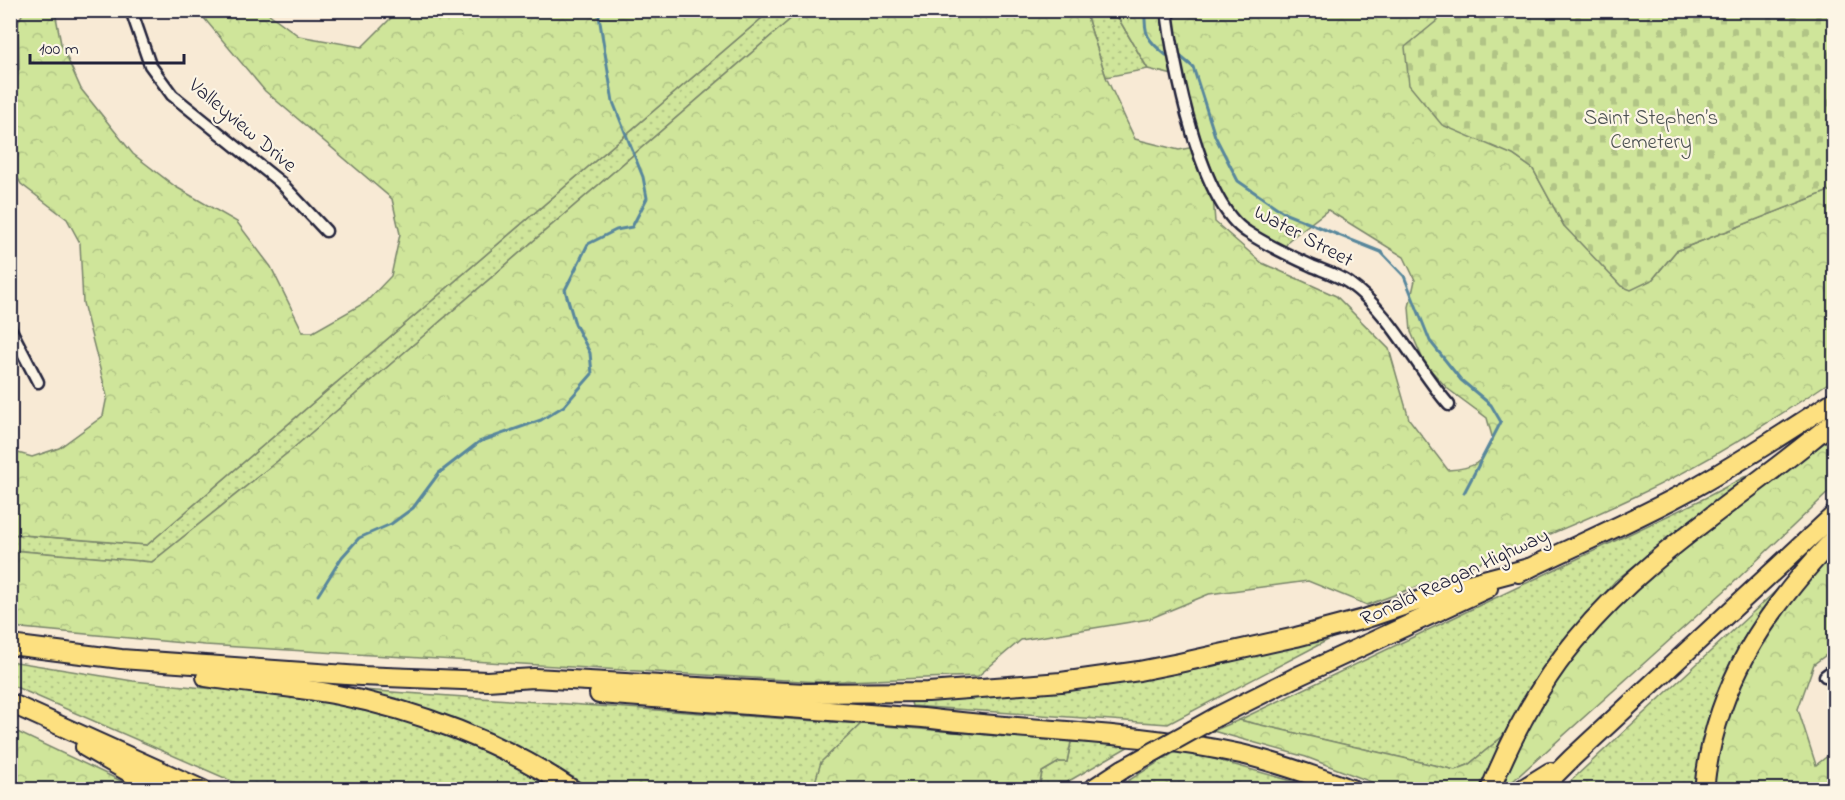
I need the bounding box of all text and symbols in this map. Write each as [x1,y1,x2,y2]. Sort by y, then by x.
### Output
scale bar [30,27,184,65]
text: 100 m [39,37,79,63]
street label: Valleyview Drive [179,71,303,182]
park label: Saint Stephen’s Cemetery [1584,104,1718,160]
street label: Water Street [1248,198,1358,276]
street label: Ronald Reagan Highway [1356,521,1555,637]

